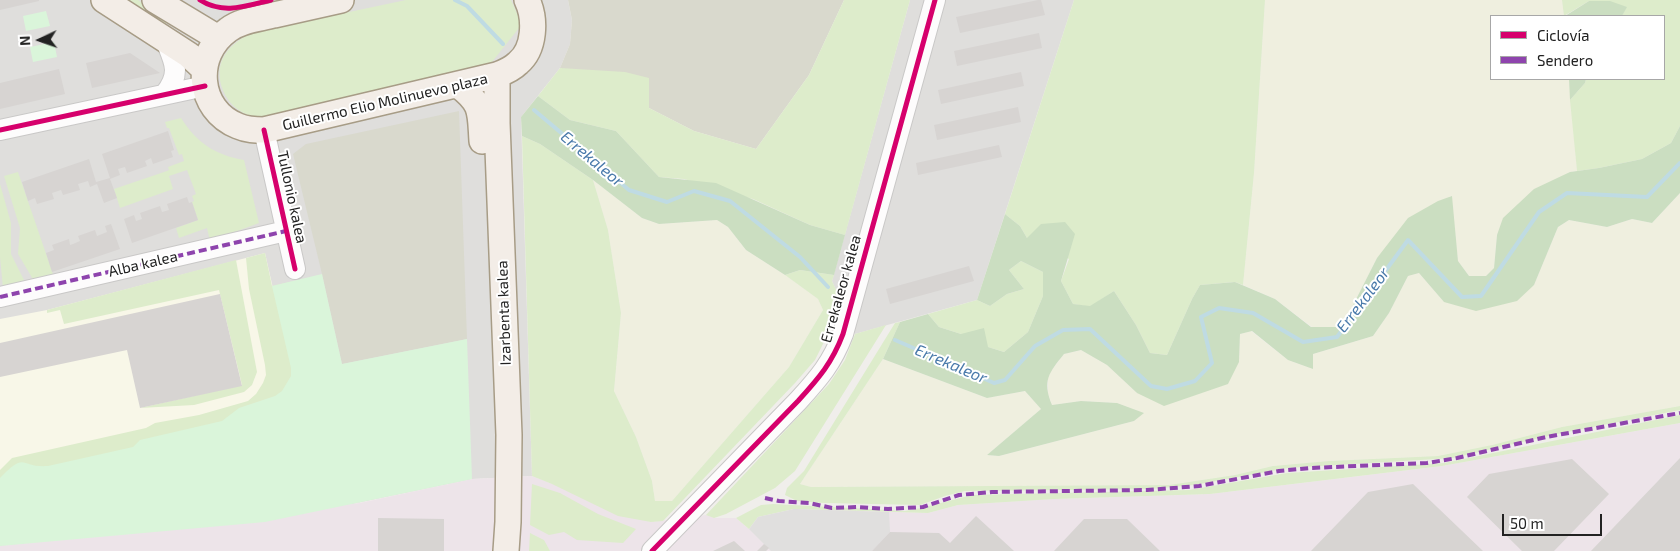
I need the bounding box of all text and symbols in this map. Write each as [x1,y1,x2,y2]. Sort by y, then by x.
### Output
north arrow [15,15,65,65]
legend [1490,15,1665,80]
text: Ciclovía [1537,26,1589,44]
text: N [16,35,33,46]
text: Sendero [1537,51,1593,69]
street label: Guillermo Elio Molinuevo plaza [281,70,489,134]
water label: Errekaleor [557,127,627,191]
street label: Tullonio kalea [273,149,311,245]
street label: Errekaleor kalea [817,233,865,345]
street label: Alba kalea [107,247,179,281]
street label: Izarbenta kalea [493,260,515,366]
water label: Errekaleor [1332,264,1394,336]
water label: Errekaleor [912,340,990,388]
scale bar [1505,504,1605,536]
text: 50 m [1510,514,1544,532]

